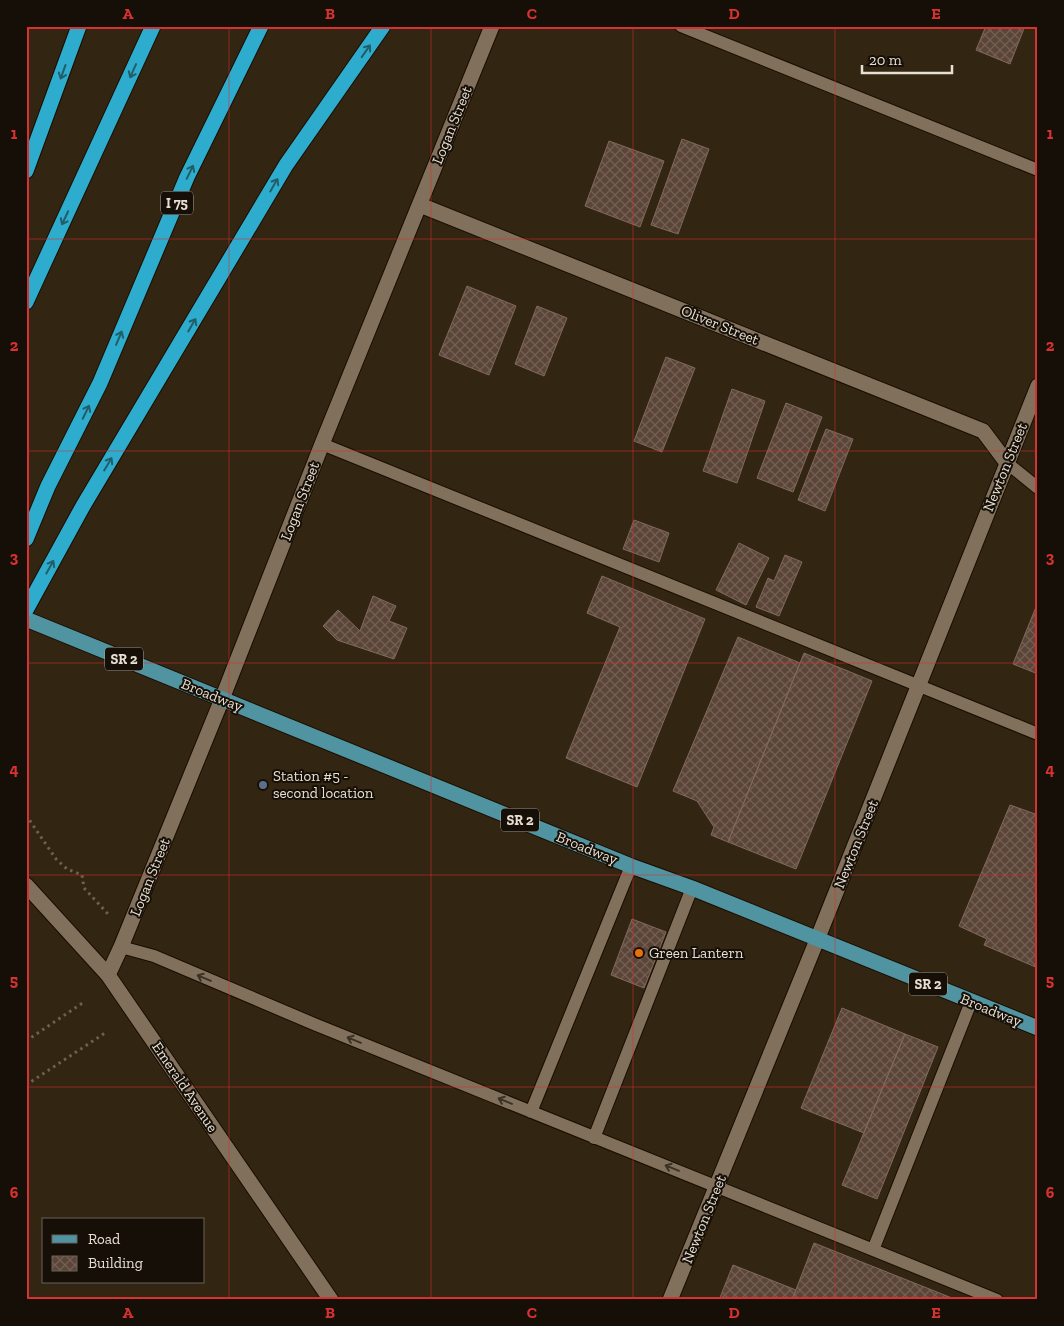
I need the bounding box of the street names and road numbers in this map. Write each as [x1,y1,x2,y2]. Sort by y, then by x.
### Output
street label: Logan Street [428,83,476,167]
road number: I 75 [161,192,193,214]
street label: Oliver Street [679,301,762,349]
street label: Newton Street [979,420,1031,514]
street label: Logan Street [277,459,323,543]
road number: SR 2 [105,648,143,671]
street label: Broadway [179,675,246,716]
street label: Newton Street [830,797,882,891]
road number: SR 2 [501,808,539,832]
street label: Broadway [554,828,621,869]
street label: Logan Street [126,835,174,919]
road number: SR 2 [909,972,947,996]
street label: Broadway [958,990,1025,1031]
street label: Emerald Avenue [148,1038,222,1136]
street label: Newton Street [678,1172,730,1266]

